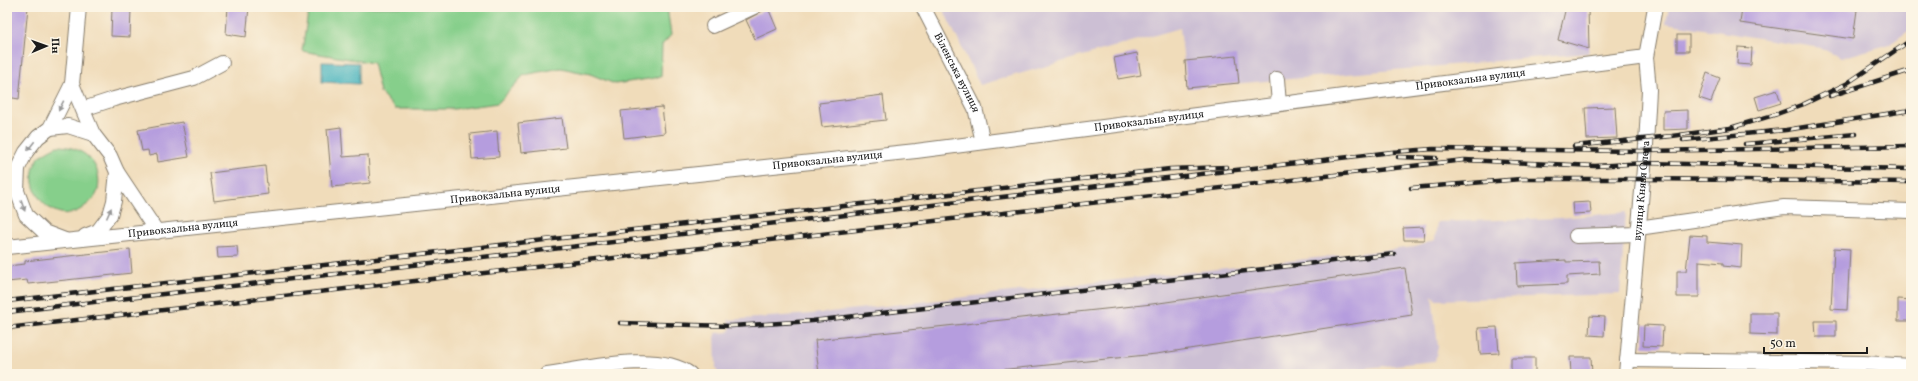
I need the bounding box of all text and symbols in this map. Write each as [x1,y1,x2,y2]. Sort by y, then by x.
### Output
north arrow [26,26,66,66]
street label: Віленська вулиця [930,30,983,114]
text: Пн [47,38,62,54]
street label: Привокзальна вулиця [1415,65,1526,94]
one-way arrow [58,100,64,111]
street label: Привокзальна вулиця [1093,106,1205,135]
one-way arrow [27,140,35,151]
street label: вулиця Князя Олега [1630,140,1654,241]
street label: Привокзальна вулиця [772,147,883,174]
street label: Привокзальна вулиця [449,181,561,208]
one-way arrow [20,200,26,212]
one-way arrow [106,207,113,219]
street label: Привокзальна вулиця [127,215,239,242]
scale bar [1764,329,1867,355]
text: 50 m [1770,336,1796,352]

